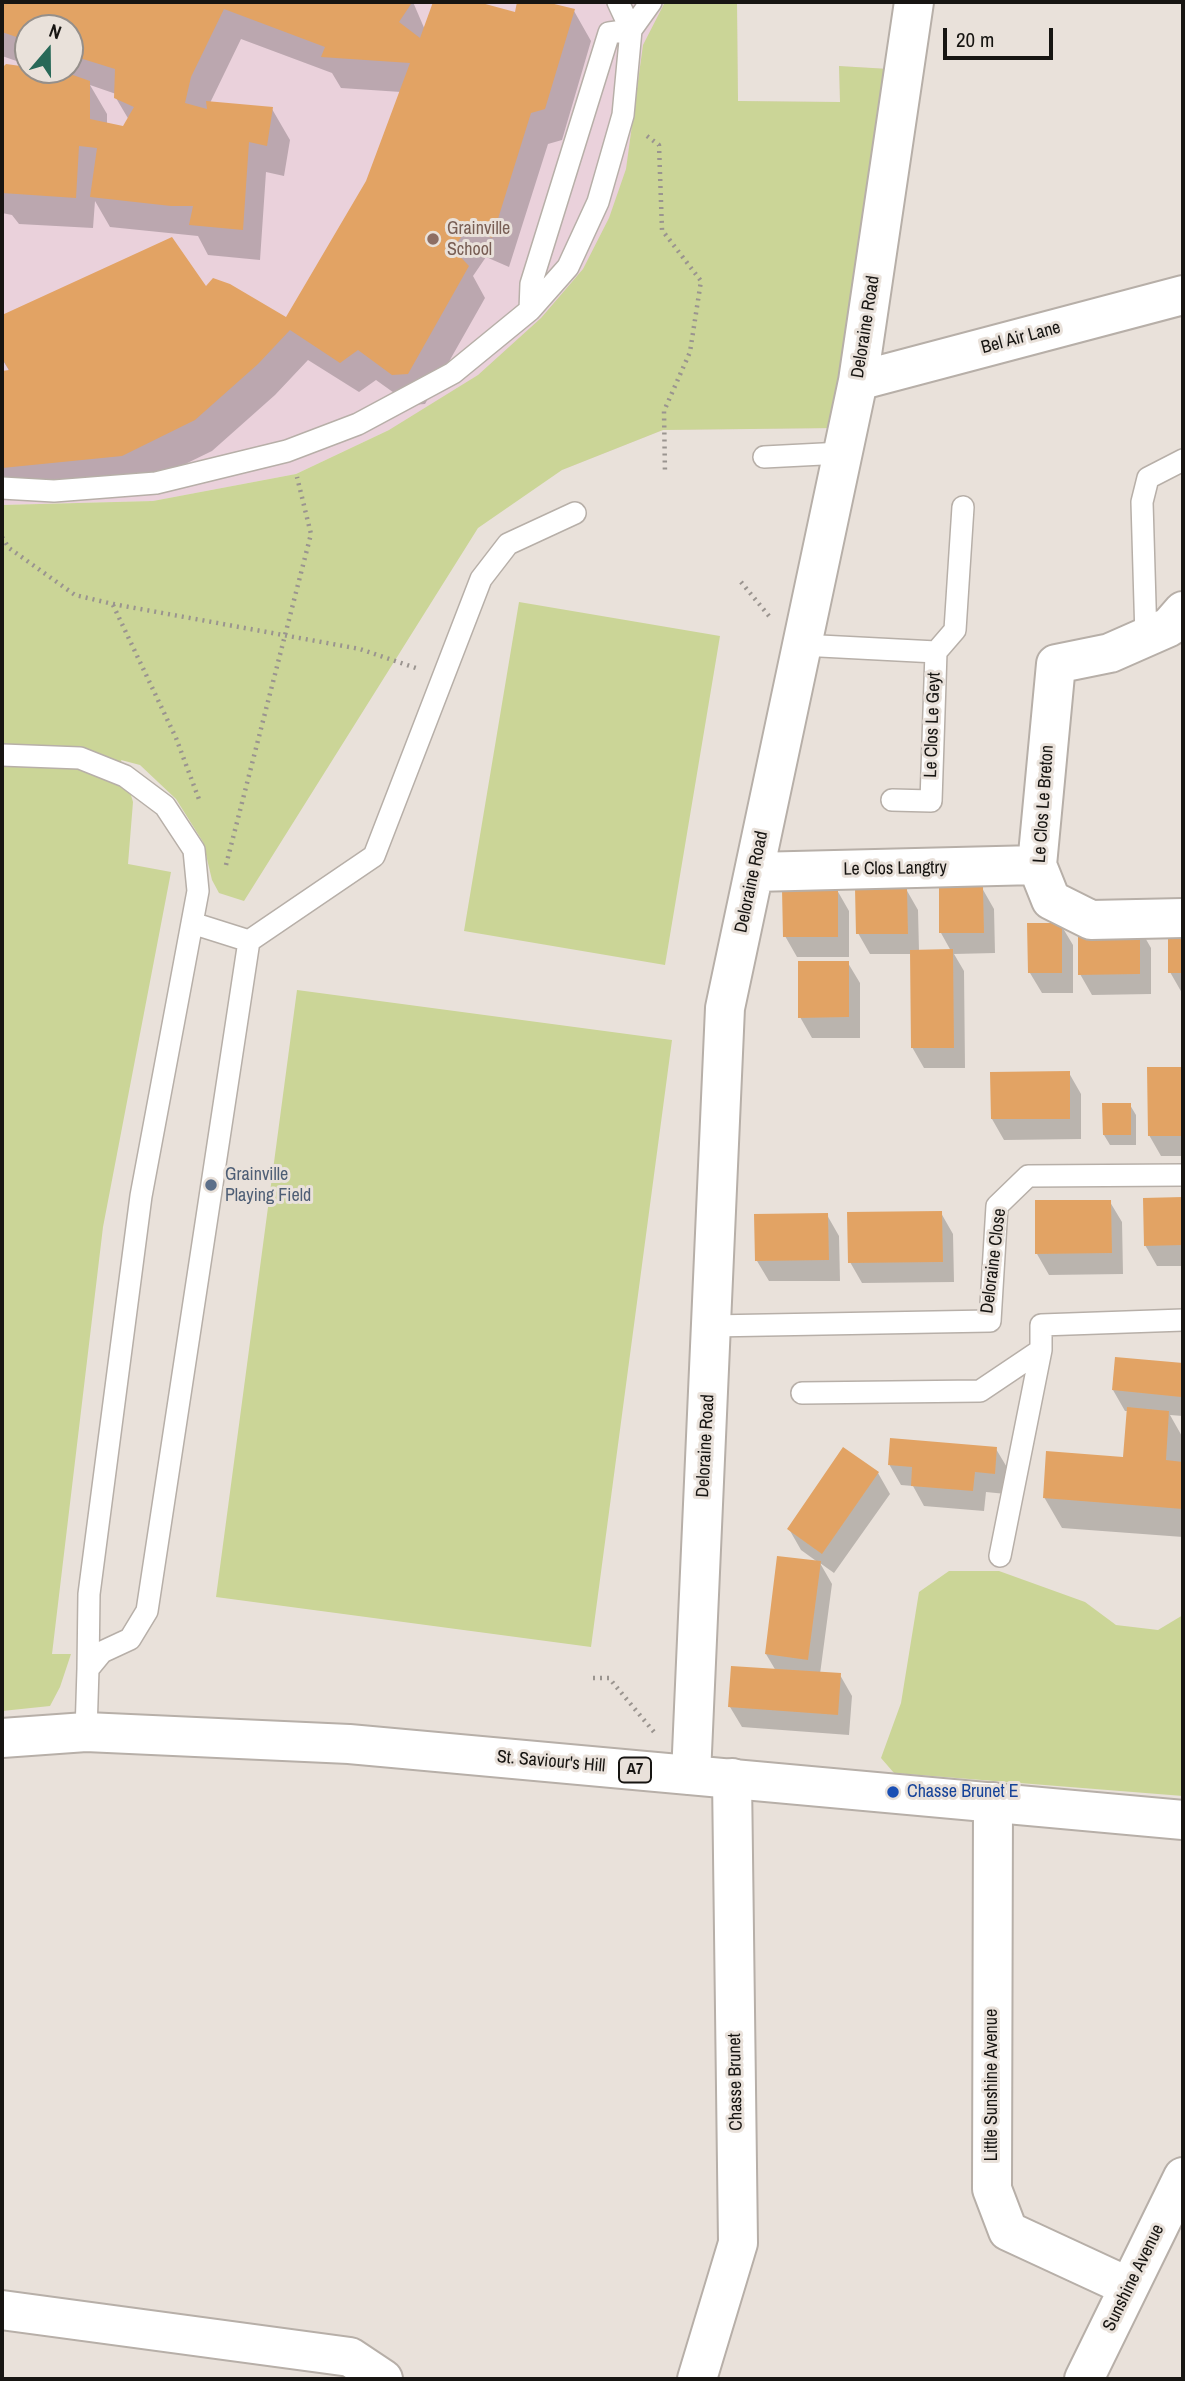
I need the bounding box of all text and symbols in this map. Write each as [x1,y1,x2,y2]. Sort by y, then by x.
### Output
north arrow [14,14,84,84]
scale bar [947,14,1057,58]
text: N [46,17,65,45]
text: 20 m [956,25,994,54]
place label: Grainville School [447,218,510,260]
marker: Grainville School [425,231,441,247]
street label: Deloraine Road [847,274,885,380]
street label: Bel Air Lane [979,317,1063,359]
street label: Le Clos Le Geyt [920,672,946,778]
street label: Le Clos Le Breton [1029,744,1059,864]
street label: Deloraine Road [731,829,773,935]
street label: Le Clos Langtry [843,857,947,881]
place label: Grainville Playing Field [225,1164,311,1206]
marker: Grainville Playing Field [203,1177,219,1193]
street label: Deloraine Close [977,1207,1011,1315]
street label: Deloraine Road [693,1394,719,1498]
street label: St. Saviour's Hill [496,1747,606,1777]
road number: A7 [619,1758,651,1782]
place label: Chasse Brunet E [907,1781,1019,1803]
marker: Chasse Brunet E [885,1784,901,1800]
street label: Little Sunshine Avenue [981,2009,1003,2161]
street label: Chasse Brunet [724,2033,748,2131]
street label: Sunshine Avenue [1099,2221,1169,2335]

